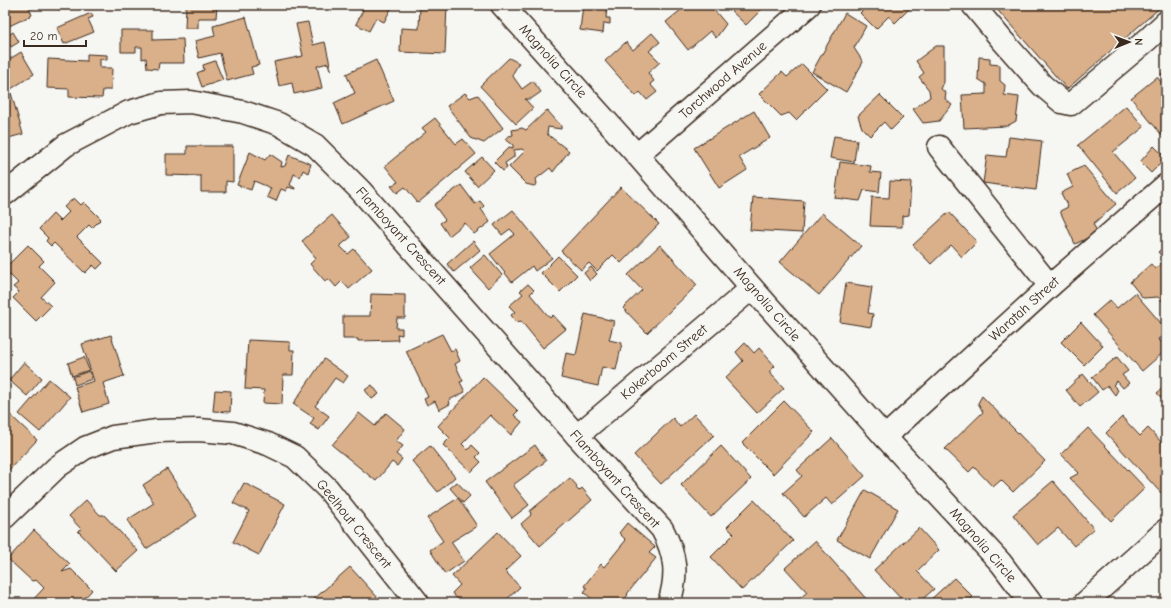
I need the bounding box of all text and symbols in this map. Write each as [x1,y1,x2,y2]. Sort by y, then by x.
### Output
street label: Magnolia Circle [515,21,591,101]
scale bar [24,22,86,48]
north arrow [1109,22,1149,62]
text: 20 m [30,29,58,43]
street label: Torchwood Avenue [676,37,770,123]
text: N [1132,38,1145,46]
street label: Flamboyant Crescent [352,183,450,289]
street label: Magnolia Circle [730,263,804,345]
street label: Waratah Street [985,272,1063,345]
street label: Kokerboom Street [617,320,712,403]
street label: Flamboyant Crescent [566,426,664,532]
street label: Geelhout Crescent [313,476,396,573]
street label: Magnolia Circle [946,504,1020,586]

